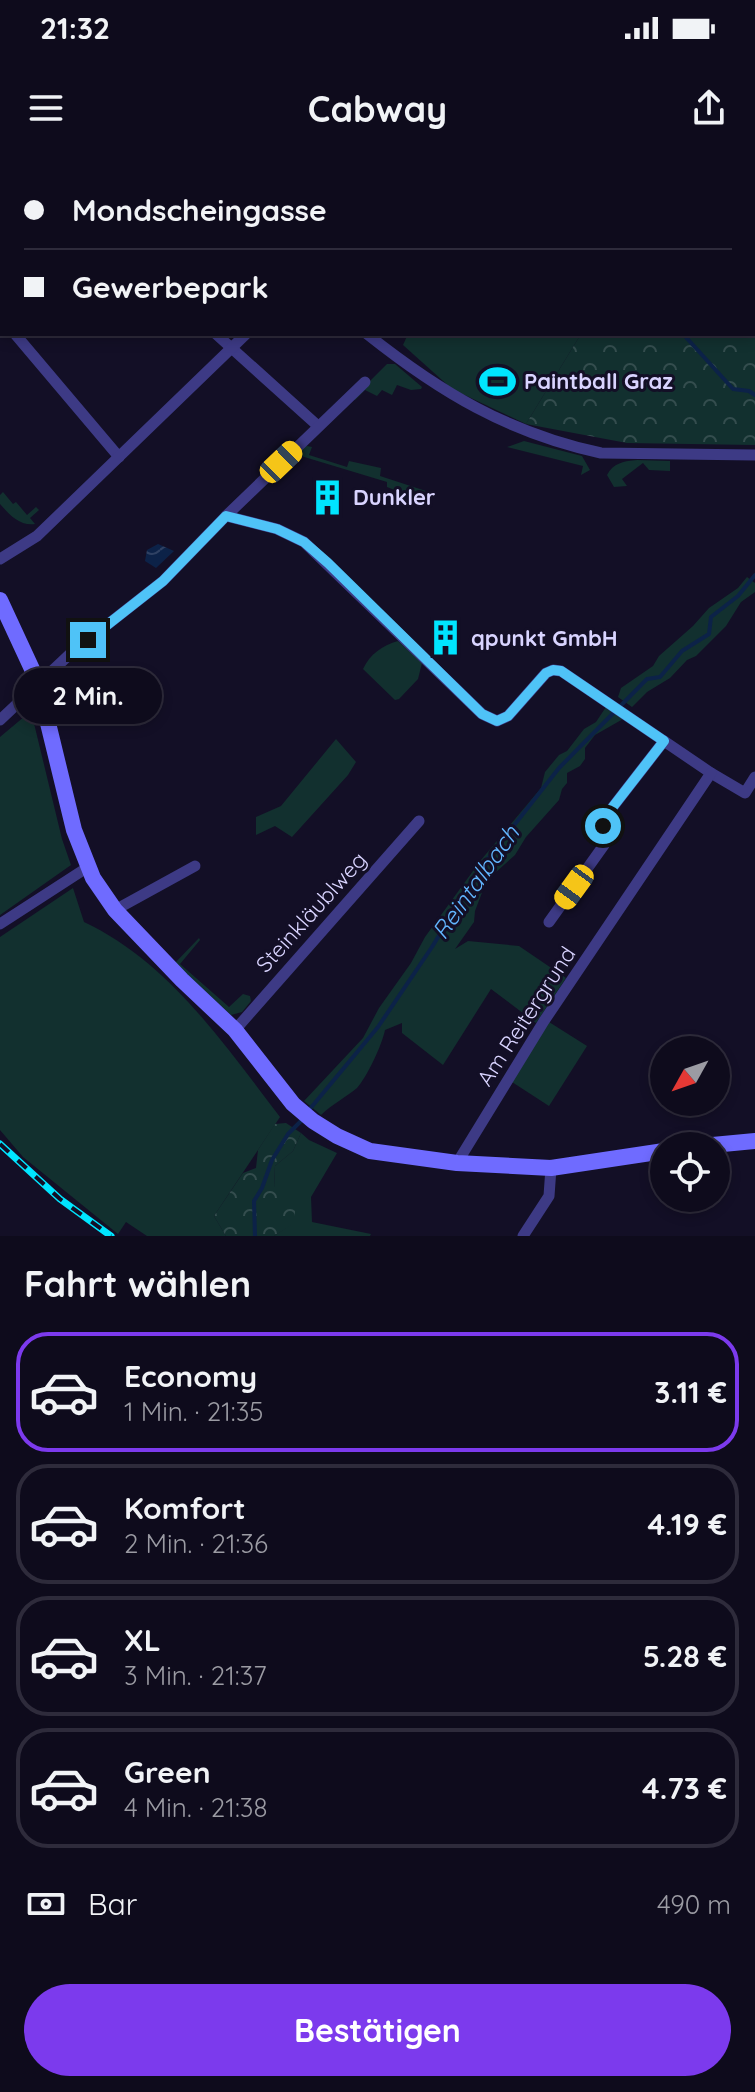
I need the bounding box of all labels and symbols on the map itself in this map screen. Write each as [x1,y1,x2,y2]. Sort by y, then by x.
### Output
sports icon: Paintball Graz [479,362,517,400]
place label: Paintball Graz [524,367,673,395]
car [255,437,307,487]
building icon: Dunkler [308,478,346,516]
place label: Dunkler [353,483,436,511]
building icon: qpunkt GmbH [426,619,464,657]
route end [70,622,106,658]
place label: qpunkt GmbH [471,624,618,652]
callout: 2 Min. [14,668,162,724]
route start [585,808,621,844]
water label: Reintalbach [425,819,525,945]
street label: Steinkläublweg [250,846,372,978]
car [550,861,598,913]
street label: Am Reitergrund [470,941,582,1091]
north arrow [650,1036,730,1116]

